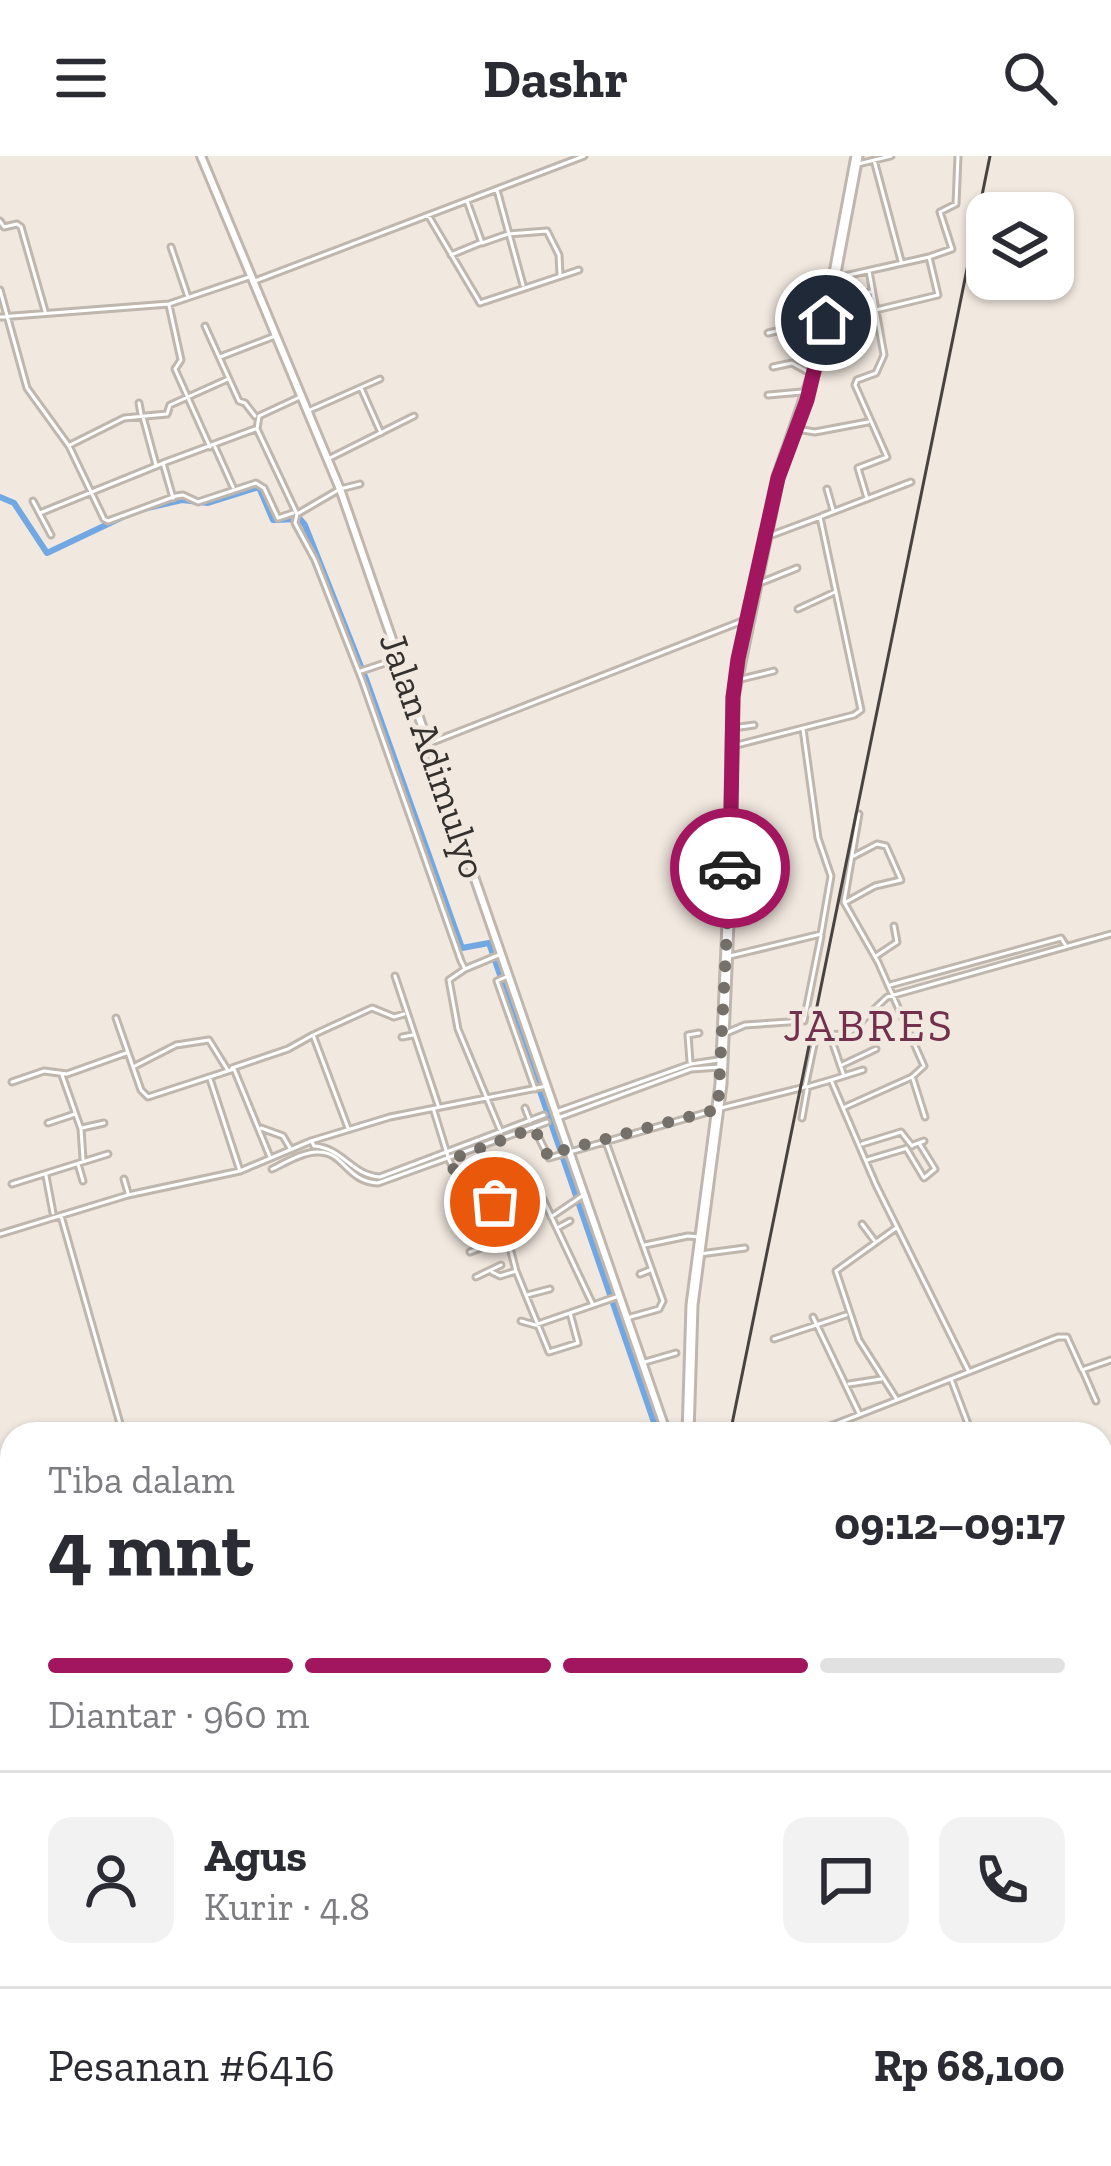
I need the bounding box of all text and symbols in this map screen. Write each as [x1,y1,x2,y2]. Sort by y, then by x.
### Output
icon: menu [48,45,114,111]
icon: search [997,45,1063,111]
text: Dashr [483,46,628,111]
map controls [966,192,1074,300]
button: layers [966,192,1074,300]
pin [775,269,877,371]
icon: home [793,287,859,353]
street label: Jalan Adimulyo [370,626,498,884]
courier [670,808,790,928]
icon: car [697,835,763,901]
district label: JABRES [783,999,955,1053]
pin [444,1151,546,1253]
icon: bag [462,1169,528,1235]
text: Tiba dalam [48,1456,235,1503]
text: 09:12–09:17 [834,1497,1065,1551]
text: 4 mnt [48,1501,253,1595]
text: Diantar · 960 m [48,1691,309,1738]
button: person [48,1817,174,1943]
button: chat [783,1817,909,1943]
button: phone [939,1817,1065,1943]
text: Agus [204,1829,307,1883]
text: Kurir · 4.8 [204,1883,370,1930]
text: Pesanan #6416 [48,2039,335,2093]
text: Rp 68,100 [874,2039,1065,2093]

